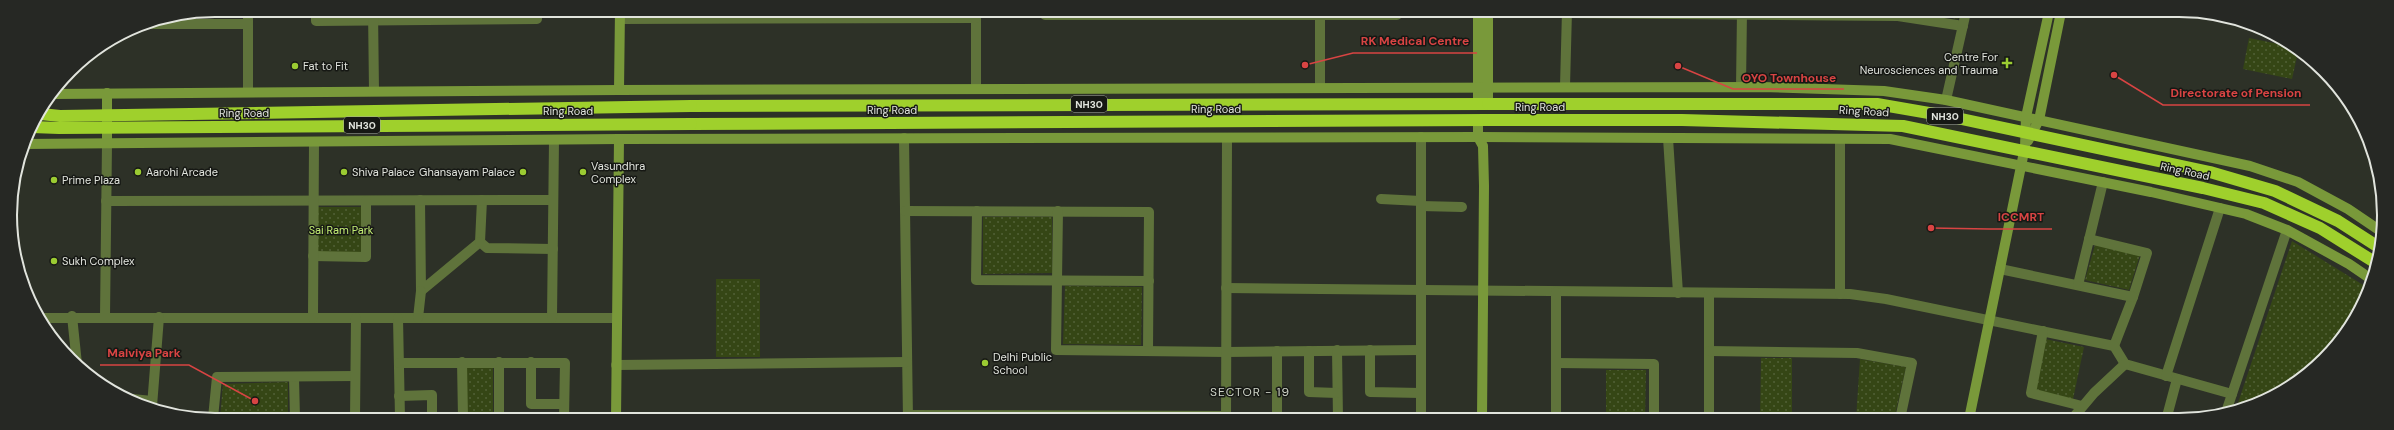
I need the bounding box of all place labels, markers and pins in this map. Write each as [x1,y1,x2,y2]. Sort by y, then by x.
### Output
callout: RK Medical Centre [1353,29,1477,53]
place label: Centre For Neurosciences and Trauma [1860,50,1998,77]
marker: Centre For Neurosciences and Trauma [2001,57,2013,69]
place label: Fat to Fit [303,59,348,73]
marker: Fat to Fit [290,61,300,71]
callout: OYO Townhouse [1733,65,1844,89]
callout: Directorate of Pension [2163,81,2310,105]
place label: Vasundhra Complex [591,159,645,186]
place label: Aarohi Arcade [146,165,218,179]
place label: Shiva Palace [352,165,415,179]
place label: Ghansayam Palace [419,165,515,179]
marker: Aarohi Arcade [133,167,143,177]
marker: Shiva Palace [339,167,349,177]
marker: Ghansayam Palace [518,167,528,177]
marker: Vasundhra Complex [578,167,588,177]
place label: Prime Plaza [62,173,120,187]
marker: Prime Plaza [49,175,59,185]
callout: ICCMRT [1989,205,2052,229]
place label: Sukh Complex [62,254,135,268]
marker: Sukh Complex [49,256,59,266]
callout: Malviya Park [100,341,189,365]
place label: Delhi Public School [993,350,1052,377]
marker: Delhi Public School [980,358,990,368]

